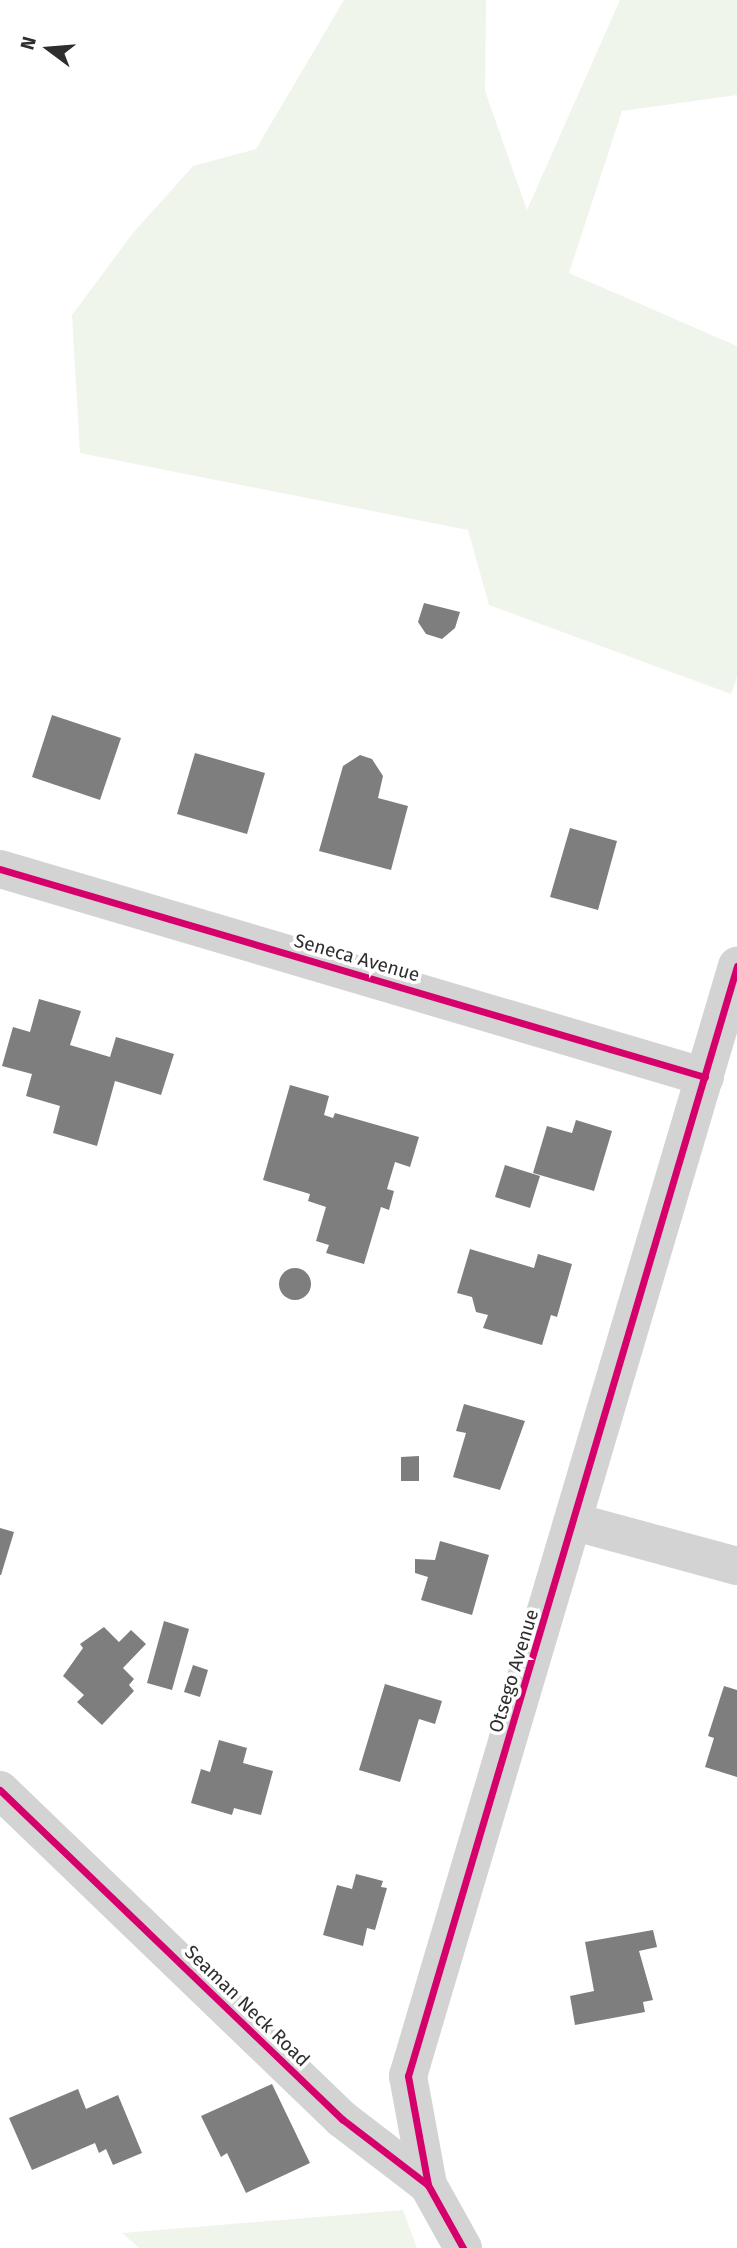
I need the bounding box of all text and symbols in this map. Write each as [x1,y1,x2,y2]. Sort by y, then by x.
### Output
north arrow [14,14,84,84]
text: N [16,34,41,52]
street label: Seneca Avenue [292,929,422,987]
street label: Otsego Avenue [484,1606,544,1736]
street label: Seaman Neck Road [180,1941,314,2071]

